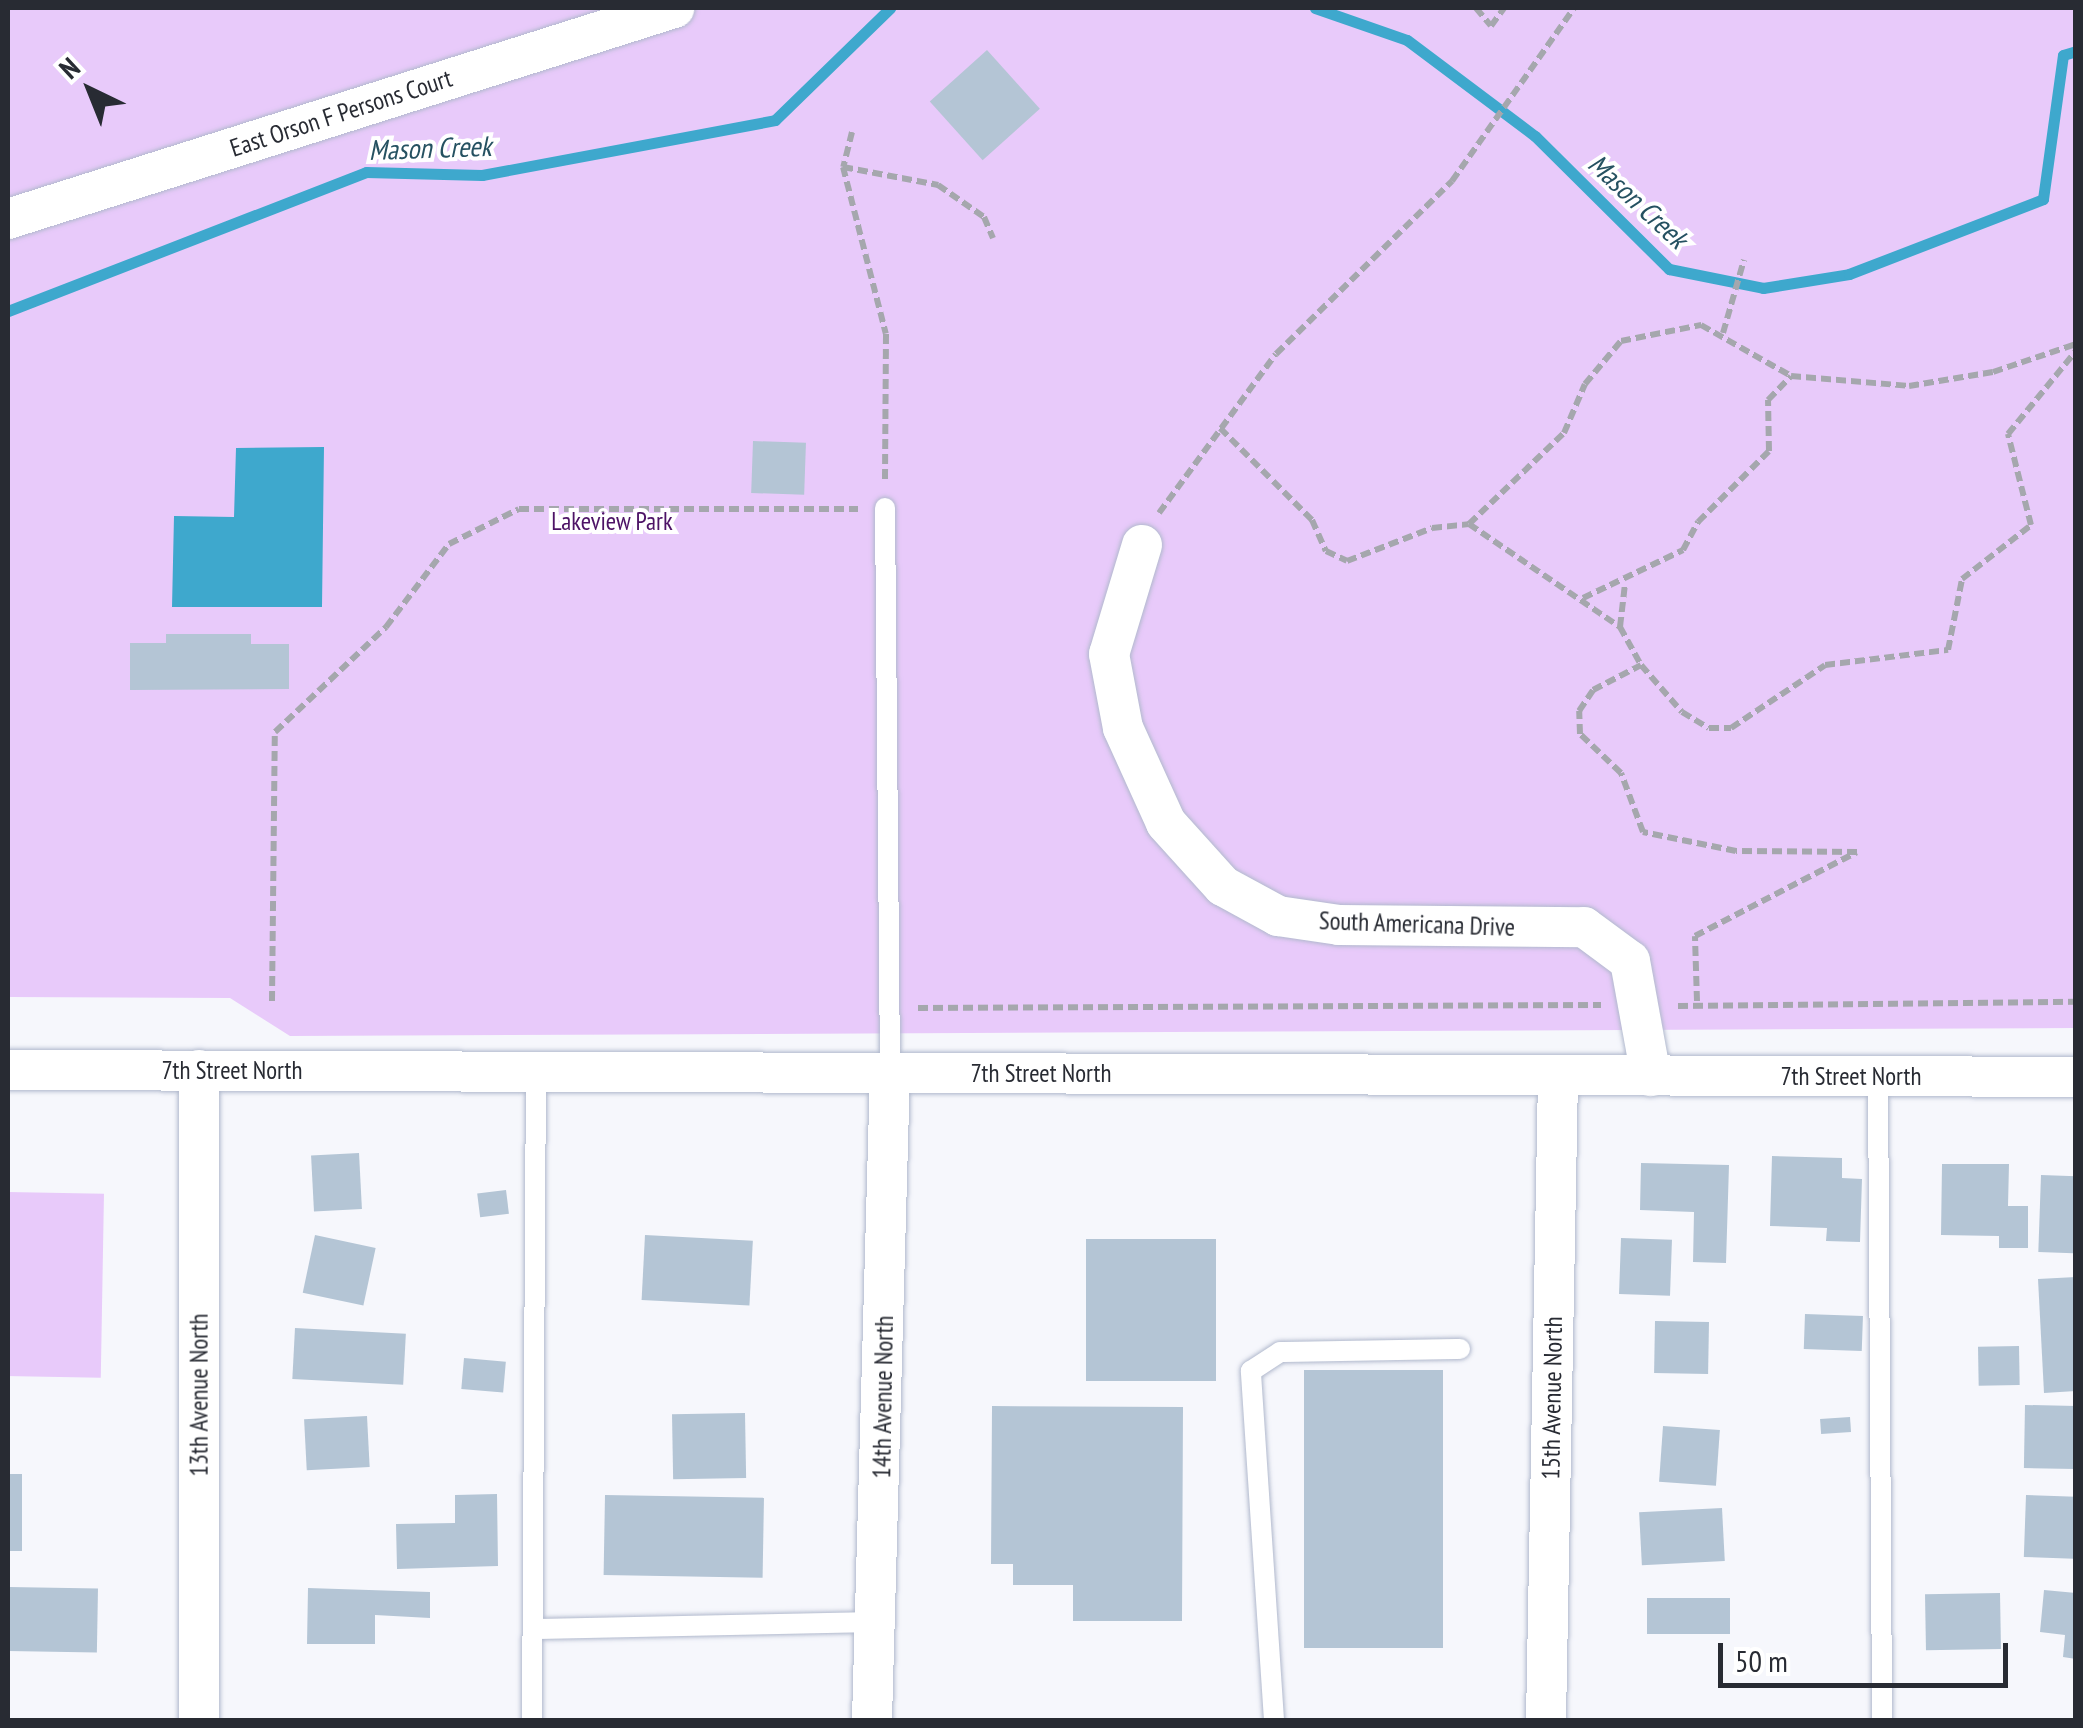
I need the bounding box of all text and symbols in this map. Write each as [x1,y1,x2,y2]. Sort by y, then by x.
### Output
north arrow [40,40,140,140]
text: N [51,49,87,86]
street label: East Orson F Persons Court [226,63,456,163]
water label: Mason Creek [368,129,492,167]
water label: Mason Creek [1582,147,1694,255]
park label: Lakeview Park [551,506,673,536]
street label: South Americana Drive [1318,906,1516,942]
street label: 7th Street North [162,1055,302,1085]
street label: 7th Street North [971,1058,1111,1088]
street label: 7th Street North [1781,1061,1921,1091]
street label: 13th Avenue North [184,1313,214,1477]
street label: 14th Avenue North [867,1315,899,1479]
street label: 15th Avenue North [1536,1316,1568,1480]
scale bar [1723,1623,2013,1685]
text: 50 m [1735,1641,1788,1680]

